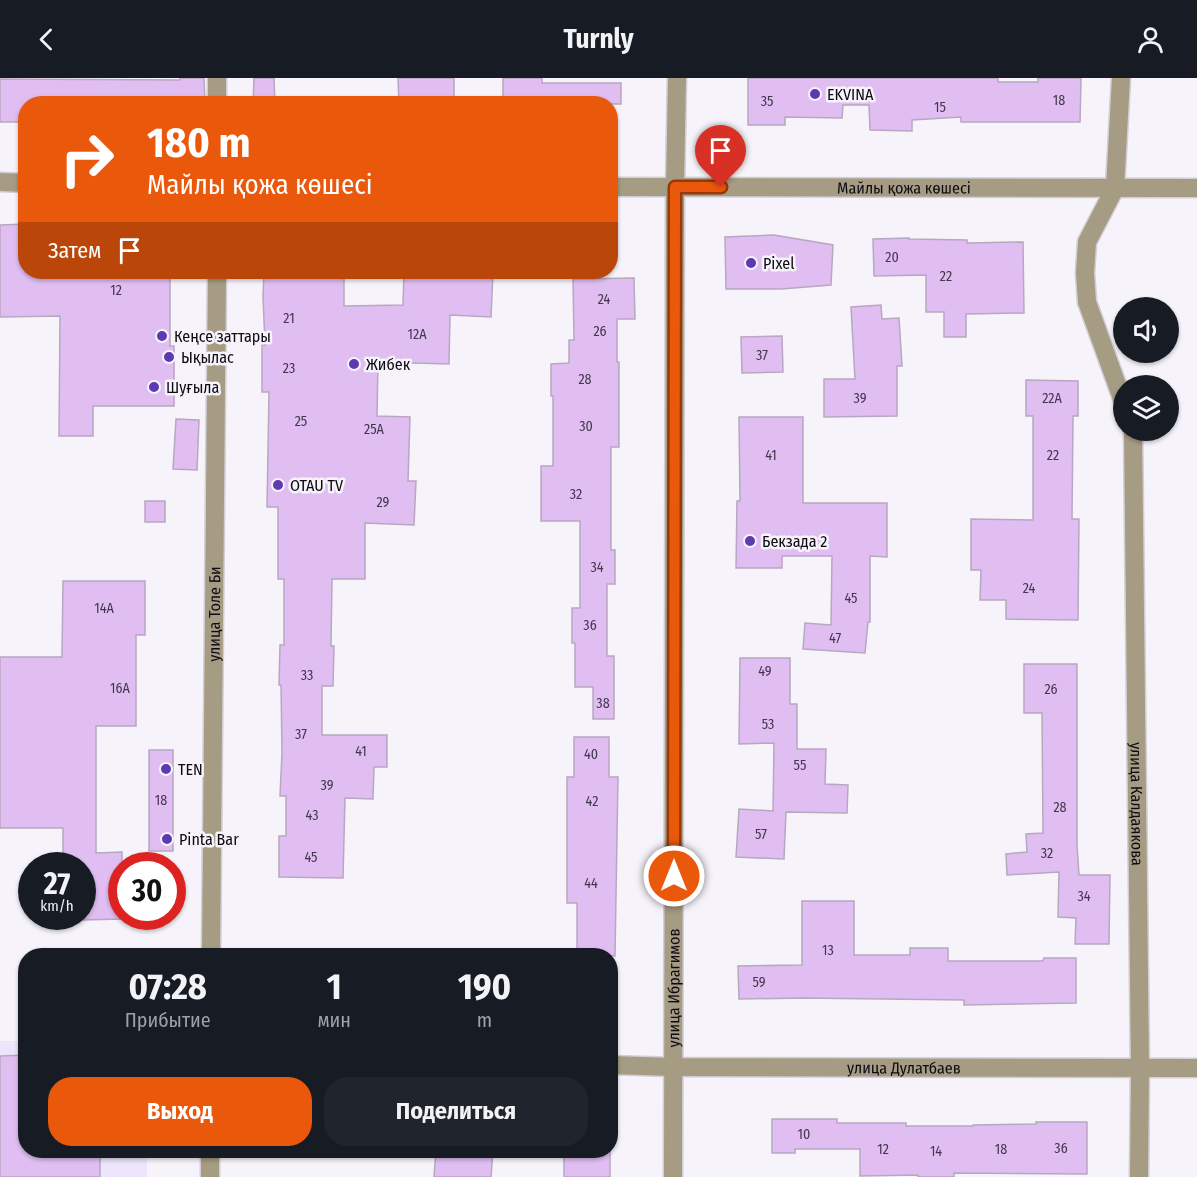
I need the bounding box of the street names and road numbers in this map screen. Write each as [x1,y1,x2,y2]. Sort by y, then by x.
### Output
street label: Майлы қожа көшесі [837,178,971,198]
street label: улица Толе Би [205,566,224,662]
street label: улица Калдаякова [1126,742,1147,866]
street label: улица Ибрагимов [664,928,684,1048]
street label: улица Дулатбаев [847,1058,961,1078]

